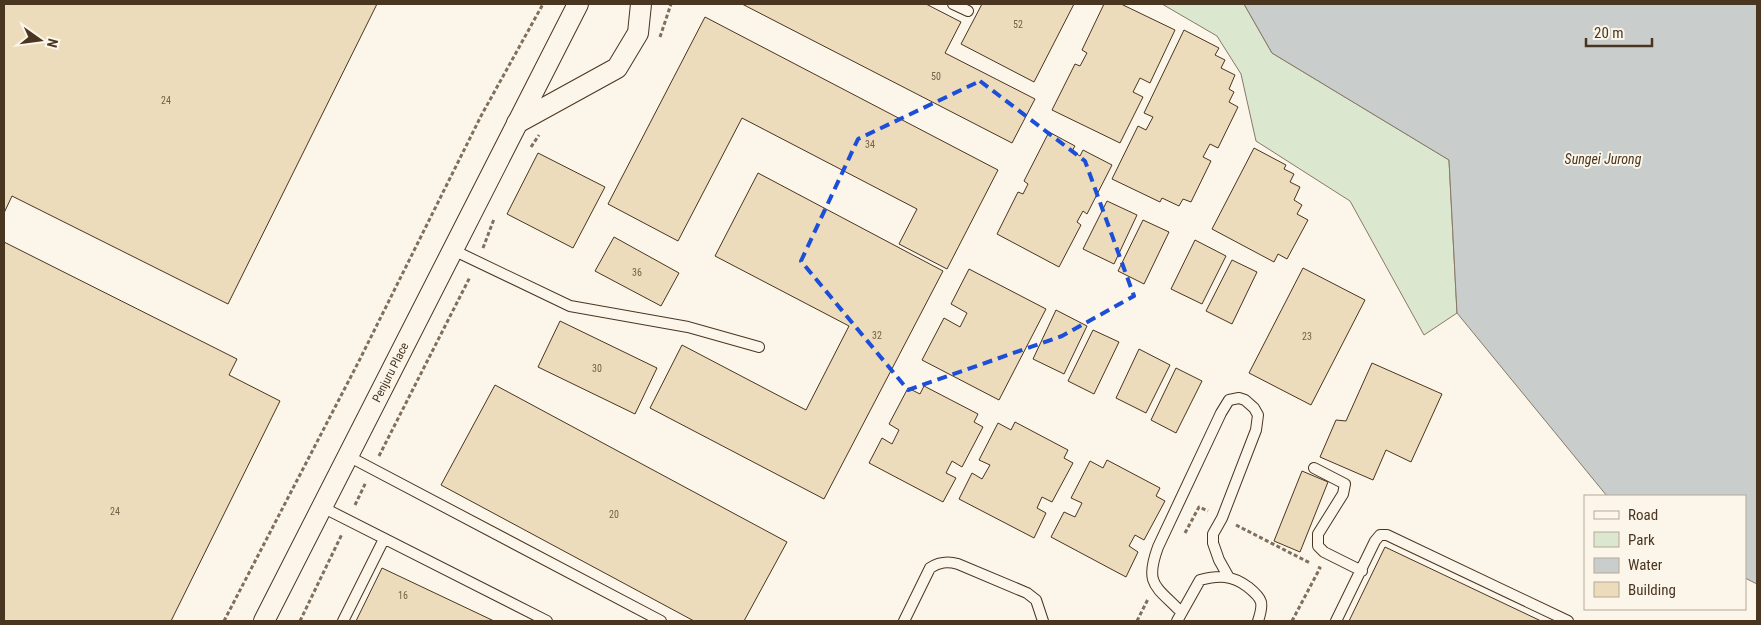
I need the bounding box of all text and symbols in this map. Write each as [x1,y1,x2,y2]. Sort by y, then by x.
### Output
north arrow [15,15,65,65]
scale bar [1586,15,1652,47]
house number: 52 [1013,19,1023,30]
text: 20 m [1594,24,1624,42]
text: N [44,37,61,49]
house number: 50 [931,71,941,82]
house number: 24 [161,95,171,106]
house number: 34 [865,139,875,150]
water label: Sungei Jurong [1565,151,1642,167]
house number: 36 [632,267,642,278]
house number: 32 [872,330,882,341]
house number: 23 [1302,331,1312,342]
street label: Penjuru Place [370,340,412,405]
house number: 30 [592,363,602,374]
legend [1584,495,1746,610]
house number: 24 [110,506,120,517]
text: Road [1628,506,1658,524]
house number: 20 [609,509,619,520]
text: Park [1628,531,1655,549]
text: Water [1628,556,1663,574]
text: Building [1628,581,1676,599]
house number: 16 [398,590,408,601]

